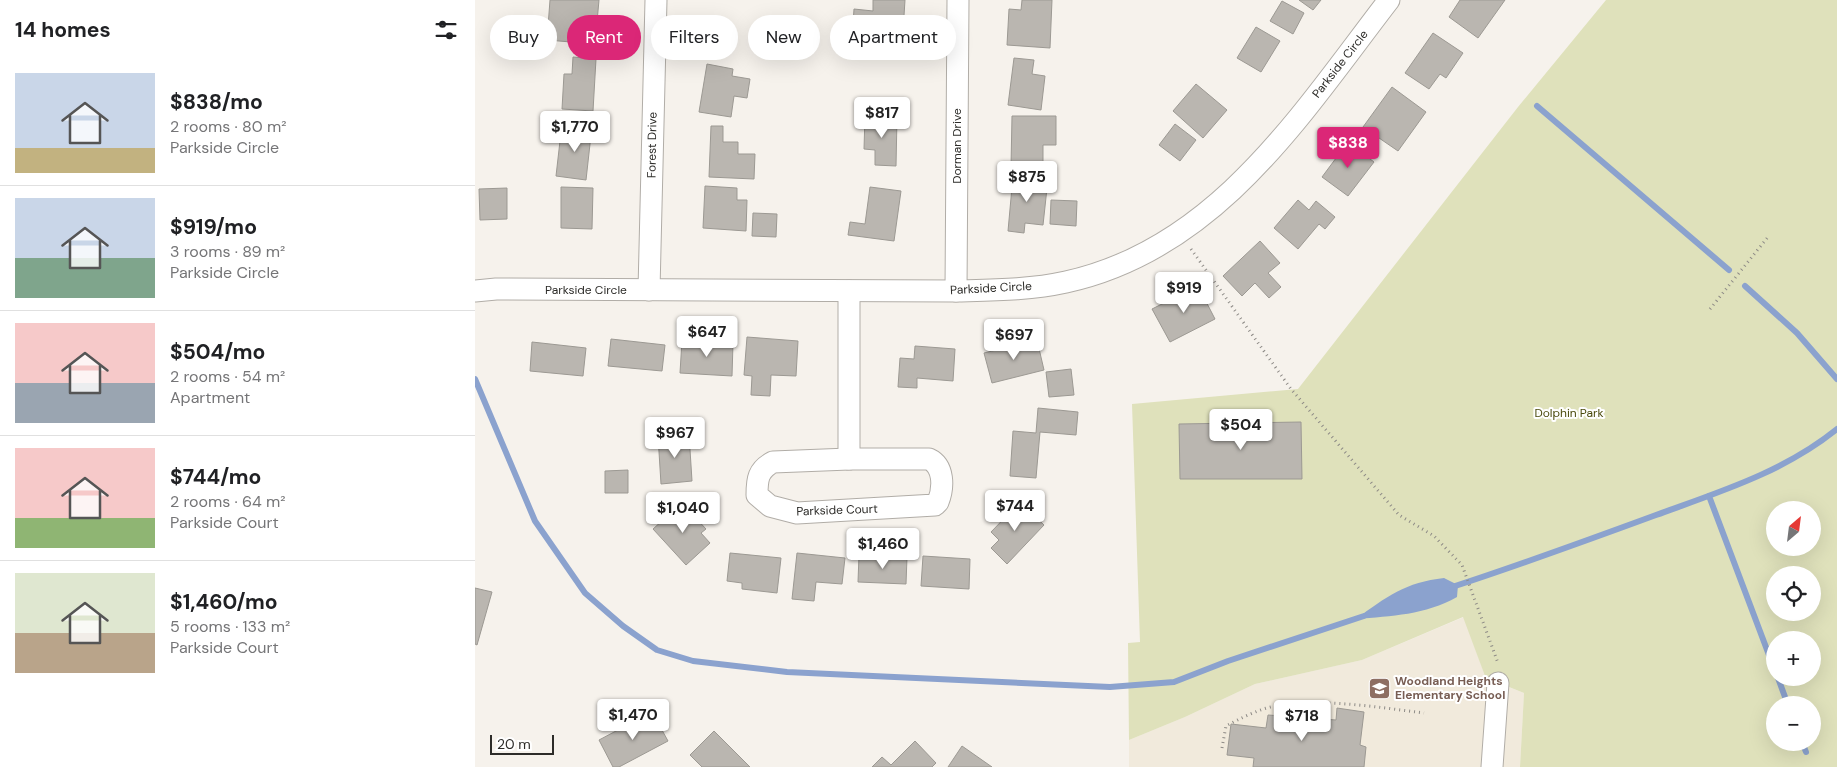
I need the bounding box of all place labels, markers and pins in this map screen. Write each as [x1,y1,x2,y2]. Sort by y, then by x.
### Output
pin: $817 [852,96,912,139]
pin: $1,770 [534,110,616,153]
pin: $838 [1318,126,1378,169]
pin: $875 [997,160,1057,203]
pin: $919 [1154,272,1214,314]
pin: $647 [677,316,737,358]
pin: $697 [984,318,1044,361]
pin: $504 [1211,408,1271,451]
pin: $967 [645,416,705,459]
pin: $744 [985,490,1045,532]
pin: $1,040 [642,492,724,534]
pin: $1,460 [842,528,924,570]
place label: Woodland Heights Elementary School [1395,673,1505,703]
school or university icon: Woodland Heights Elementary School [1367,676,1391,700]
pin: $1,470 [592,698,674,741]
pin: $718 [1272,700,1332,742]

